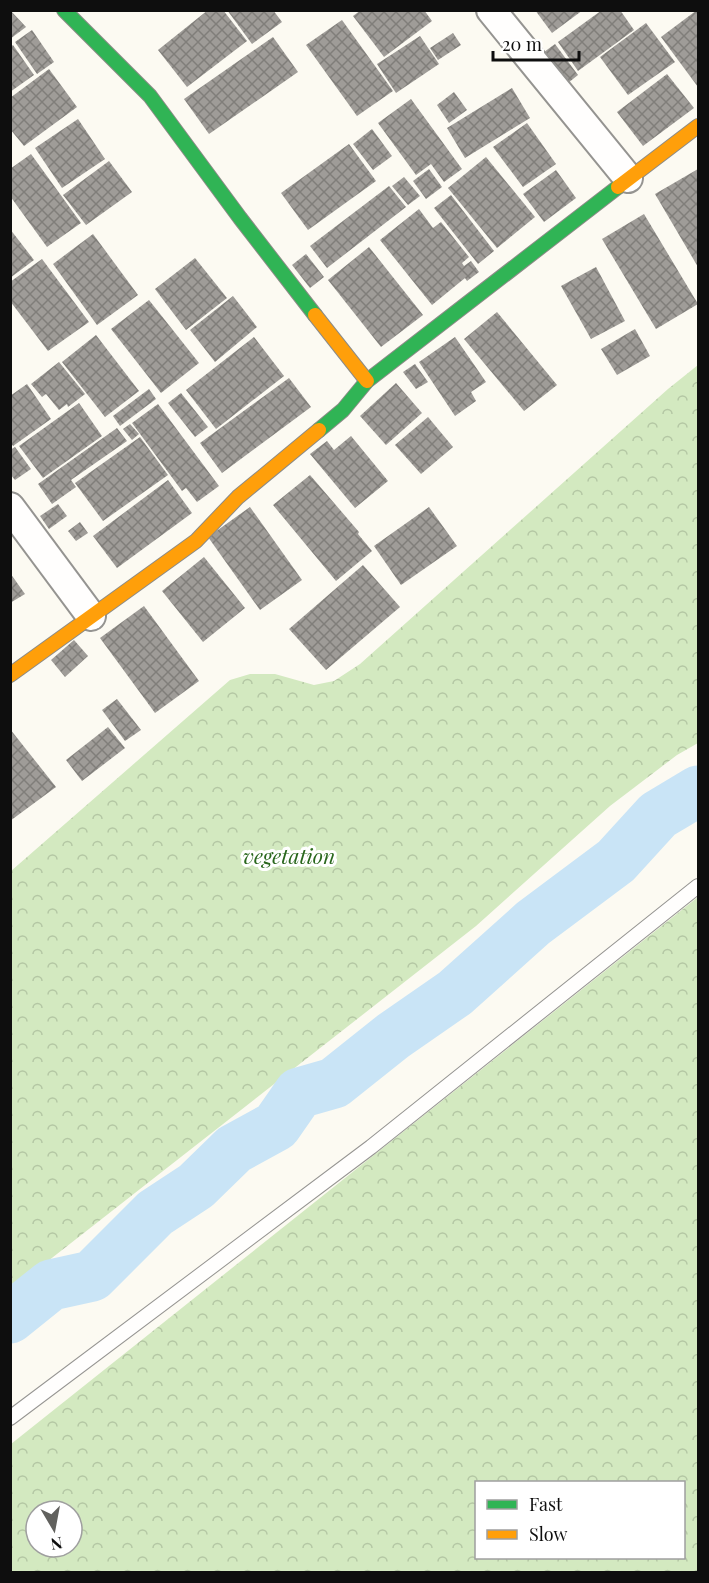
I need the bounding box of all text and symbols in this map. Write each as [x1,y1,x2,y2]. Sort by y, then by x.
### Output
scale bar [493,24,578,62]
text: 20 m [502,32,542,56]
park label: vegetation [243,841,335,869]
legend [475,1481,685,1559]
text: Fast [529,1492,563,1516]
north arrow [24,1499,84,1559]
text: Slow [529,1522,567,1546]
text: N [49,1533,64,1556]

